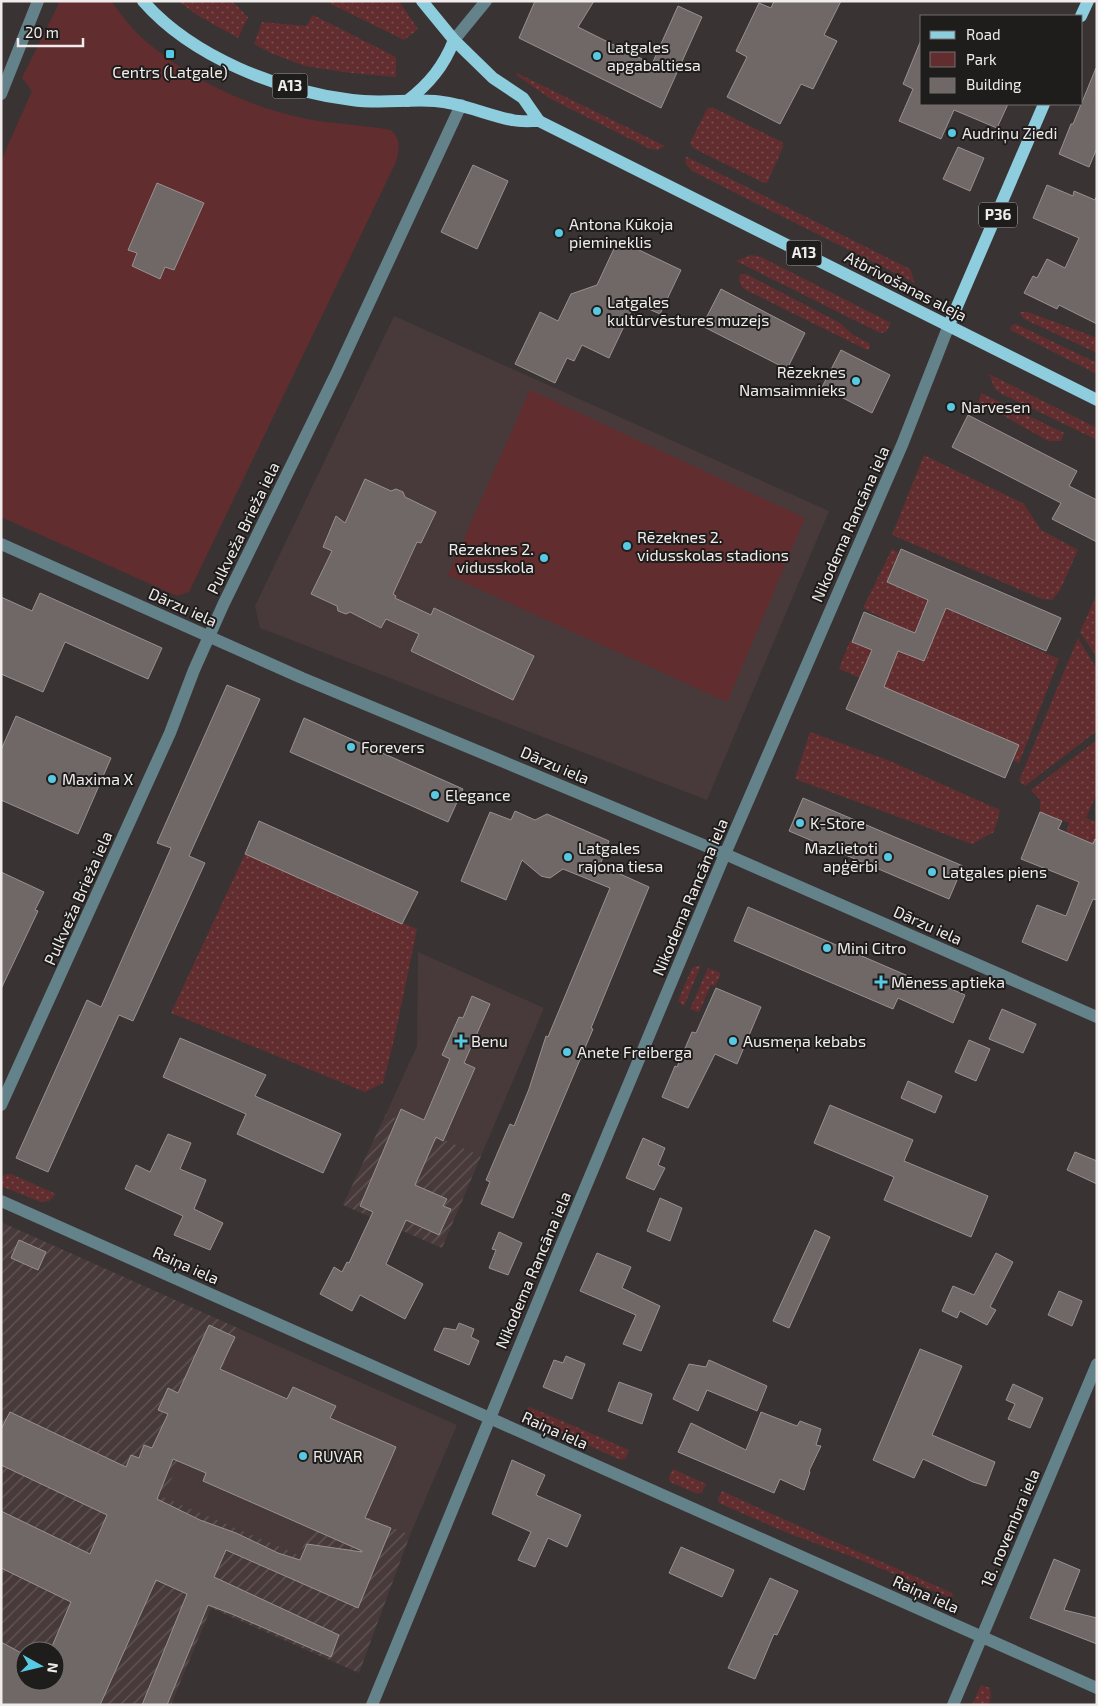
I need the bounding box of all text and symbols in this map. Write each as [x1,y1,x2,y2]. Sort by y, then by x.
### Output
scale bar [18,15,82,47]
legend [920,15,1083,105]
text: 20 m [25,23,59,41]
text: Road [966,25,1001,43]
place label: Latgales apgabaltiesa [607,37,701,74]
marker: Centrs (Latgale) [164,48,176,60]
marker: Latgales apgabaltiesa [591,50,603,62]
text: Park [966,50,997,68]
place label: Centrs (Latgale) [112,62,228,81]
road number: A13 [272,74,308,98]
text: Building [966,75,1022,93]
place label: Audriņu Ziedi [962,123,1057,144]
marker: Audriņu Ziedi [946,127,958,139]
road number: P36 [979,202,1017,228]
place label: Antona Kūkoja piemineklis [569,214,673,251]
marker: Antona Kūkoja piemineklis [553,227,565,239]
road number: A13 [786,240,822,266]
street label: Atbrīvošanas aleja [842,247,970,325]
place label: Latgales kultūrvēstures muzejs [607,292,769,330]
marker: Latgales kultūrvēstures muzejs [591,305,603,317]
place label: Rēzeknes Namsaimnieks [739,362,846,399]
marker: Rēzeknes Namsaimnieks [850,375,862,387]
place label: Narvesen [961,397,1030,416]
marker: Narvesen [945,401,957,413]
street label: Nikodema Rancāna iela [807,443,893,605]
street label: Pulkveža Brieža iela [202,459,283,597]
place label: Rēzeknes 2. vidusskolas stadions [637,527,789,564]
place label: Rēzeknes 2. vidusskola [448,539,534,576]
marker: Rēzeknes 2. vidusskolas stadions [621,540,633,552]
marker: Rēzeknes 2. vidusskola [538,552,550,564]
street label: Dārzu iela [146,583,220,630]
place label: Forevers [361,737,425,756]
marker: Forevers [345,741,357,753]
street label: Dārzu iela [518,742,592,788]
place label: Maxima X [62,769,134,788]
marker: Maxima X [46,773,58,785]
place label: Elegance [445,785,511,804]
marker: Elegance [429,789,441,801]
place label: K-Store [810,813,865,832]
street label: Nikodema Rancāna iela [648,815,731,978]
marker: K-Store [794,817,806,829]
street label: Pulkveža Brieža iela [39,828,116,968]
place label: Latgales rajona tiesa [578,838,663,876]
place label: Mazlietoti apģērbi [804,838,878,875]
marker: Latgales rajona tiesa [562,851,574,863]
marker: Mazlietoti apģērbi [882,851,894,863]
place label: Latgales piens [942,862,1047,881]
marker: Latgales piens [926,866,938,878]
street label: Dārzu iela [891,901,965,948]
place label: Mini Citro [837,938,906,957]
marker: Mini Citro [821,942,833,954]
place label: Mēness aptieka [891,972,1005,991]
marker: Mēness aptieka [875,976,887,988]
place label: Benu [471,1031,508,1050]
place label: Ausmeņa kebabs [743,1031,866,1052]
marker: Benu [455,1035,467,1047]
marker: Ausmeņa kebabs [727,1035,739,1047]
place label: Anete Freiberga [577,1042,692,1061]
marker: Anete Freiberga [561,1046,573,1058]
street label: Nikodema Rancāna iela [491,1188,574,1351]
street label: Raiņa iela [149,1242,222,1289]
street label: Raiņa iela [518,1407,591,1454]
place label: RUVAR [313,1446,363,1465]
marker: RUVAR [297,1450,309,1462]
street label: 18. novembra iela [976,1466,1043,1590]
street label: Raiņa iela [889,1571,962,1618]
north arrow [15,1641,65,1691]
text: N [44,1662,62,1674]

